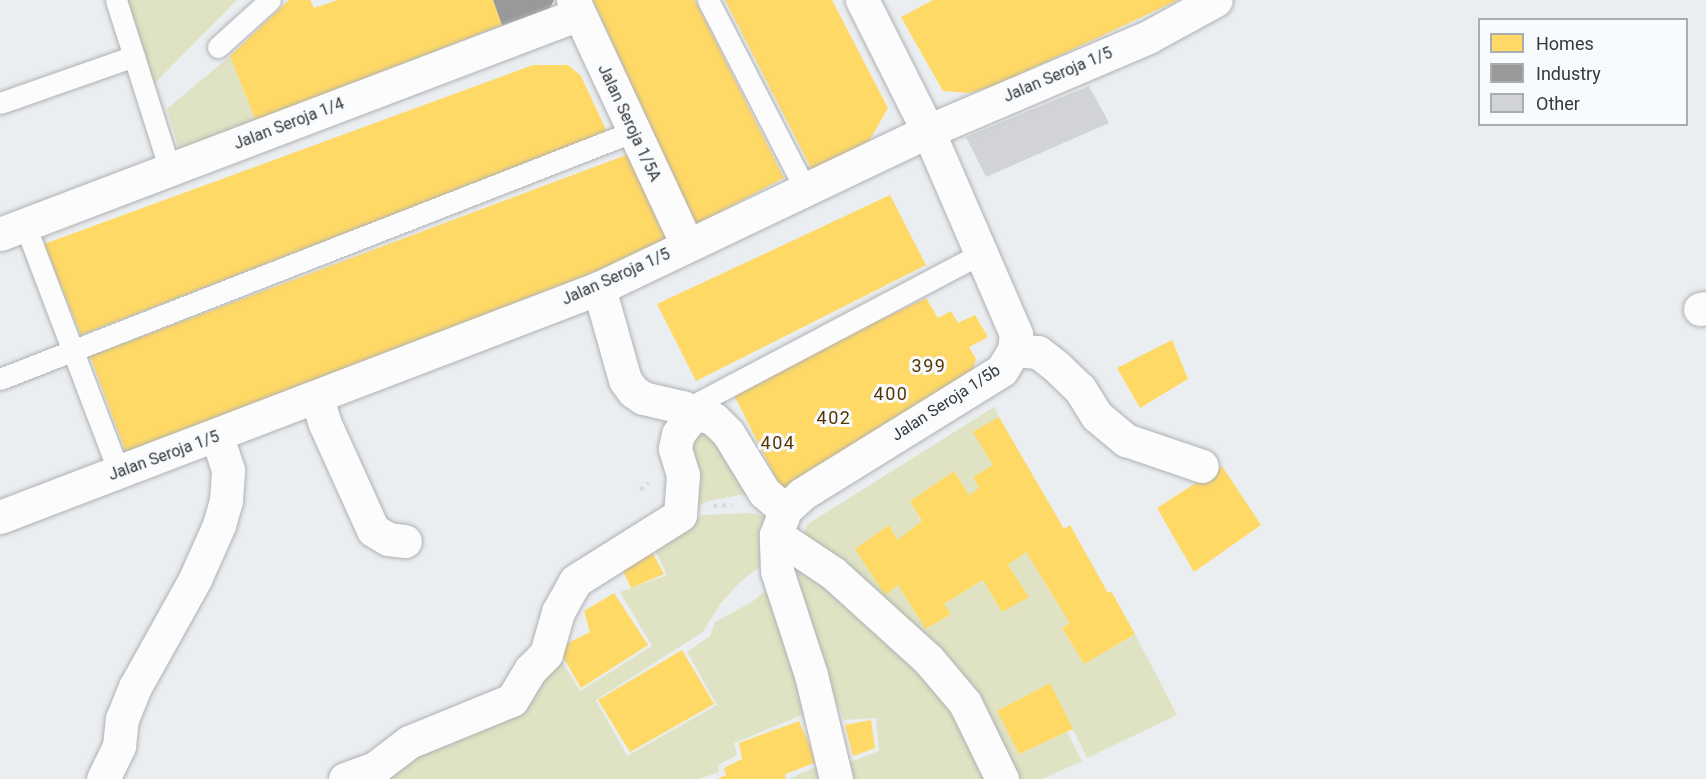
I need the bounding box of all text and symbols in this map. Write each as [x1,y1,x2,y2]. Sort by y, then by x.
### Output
legend [1478,18,1688,126]
text: Homes [1536,33,1594,54]
street label: Jalan Seroja 1/5 [1001,43,1115,107]
street label: Jalan Seroja 1/5A [593,61,665,185]
text: Industry [1536,63,1601,84]
text: Other [1536,93,1580,114]
street label: Jalan Seroja 1/4 [231,94,347,154]
street label: Jalan Seroja 1/5 [559,245,673,309]
district label: 399 [912,355,946,377]
street label: Jalan Seroja 1/5b [888,361,1004,445]
district label: 400 [874,383,908,405]
district label: 402 [817,407,851,429]
street label: Jalan Seroja 1/5 [106,427,222,485]
district label: 404 [761,432,795,454]

